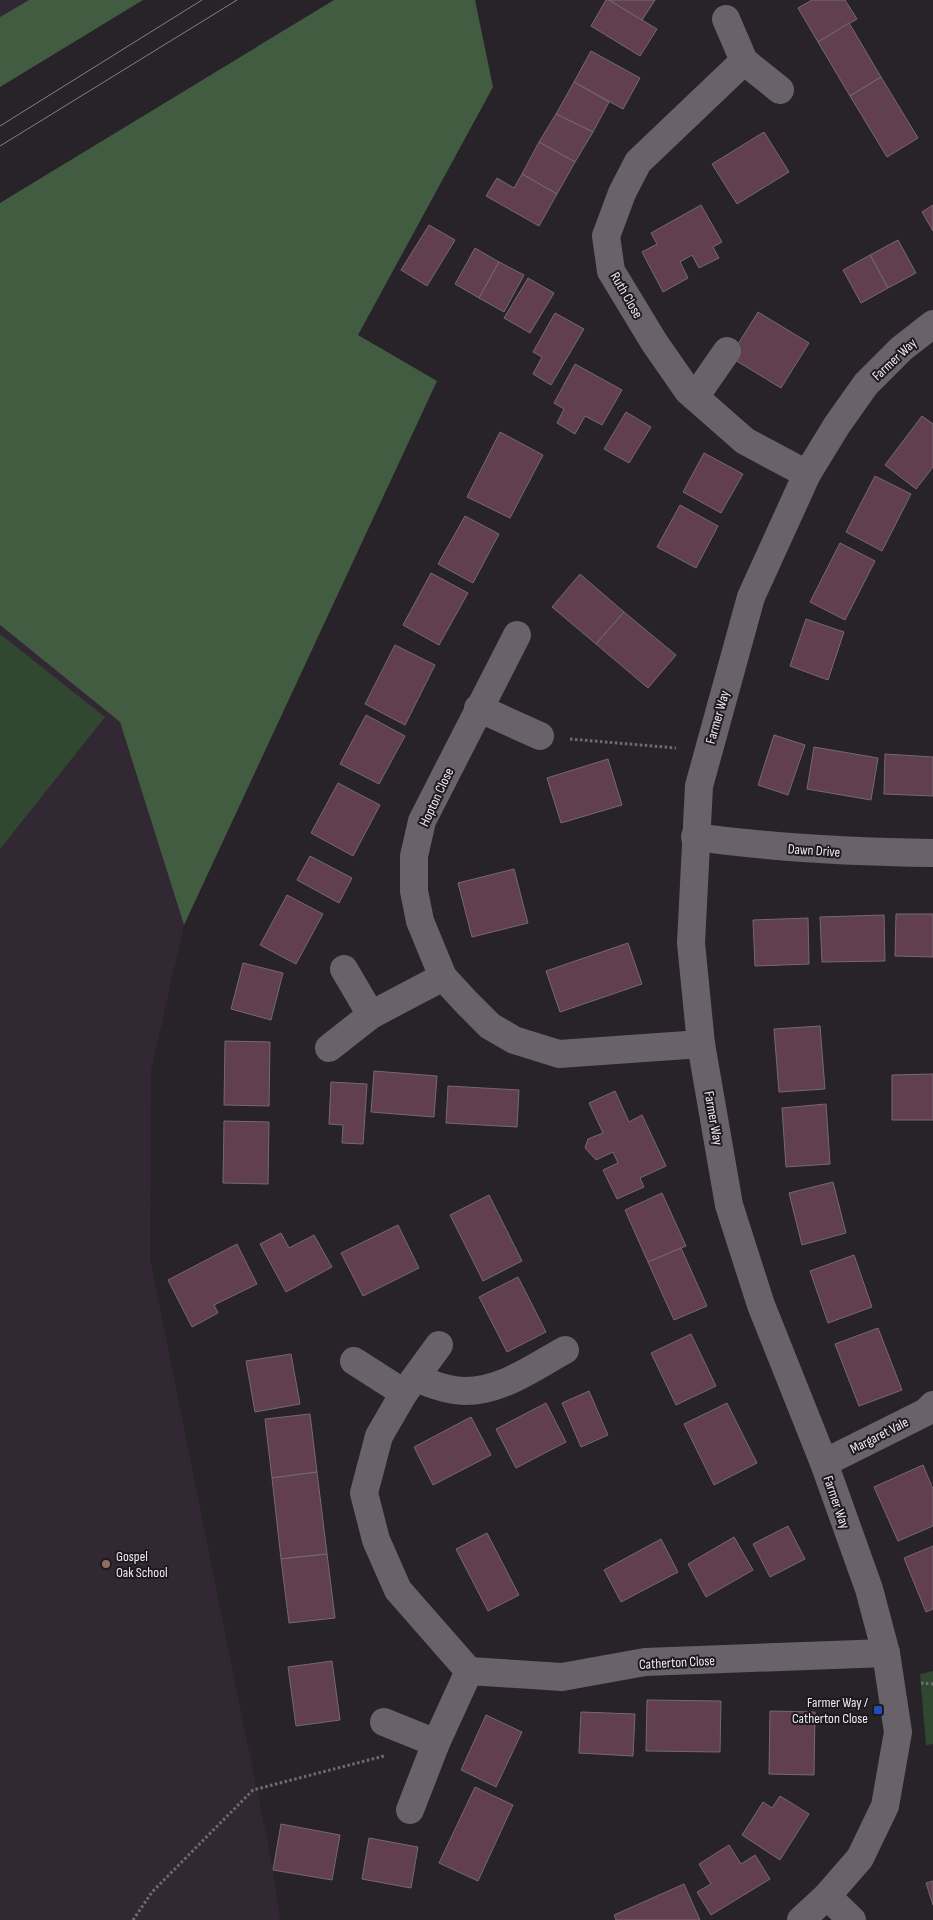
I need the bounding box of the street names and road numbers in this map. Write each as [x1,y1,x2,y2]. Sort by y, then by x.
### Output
street label: Ruth Close [607,269,647,321]
street label: Farmer Way [869,334,921,384]
street label: Farmer Way [702,688,733,746]
street label: Hopton Close [415,765,457,829]
street label: Dawn Drive [787,840,841,861]
street label: Farmer Way [700,1090,727,1147]
street label: Margaret Vale [847,1413,911,1457]
street label: Farmer Way [820,1474,854,1531]
street label: Catherton Close [639,1652,715,1673]

